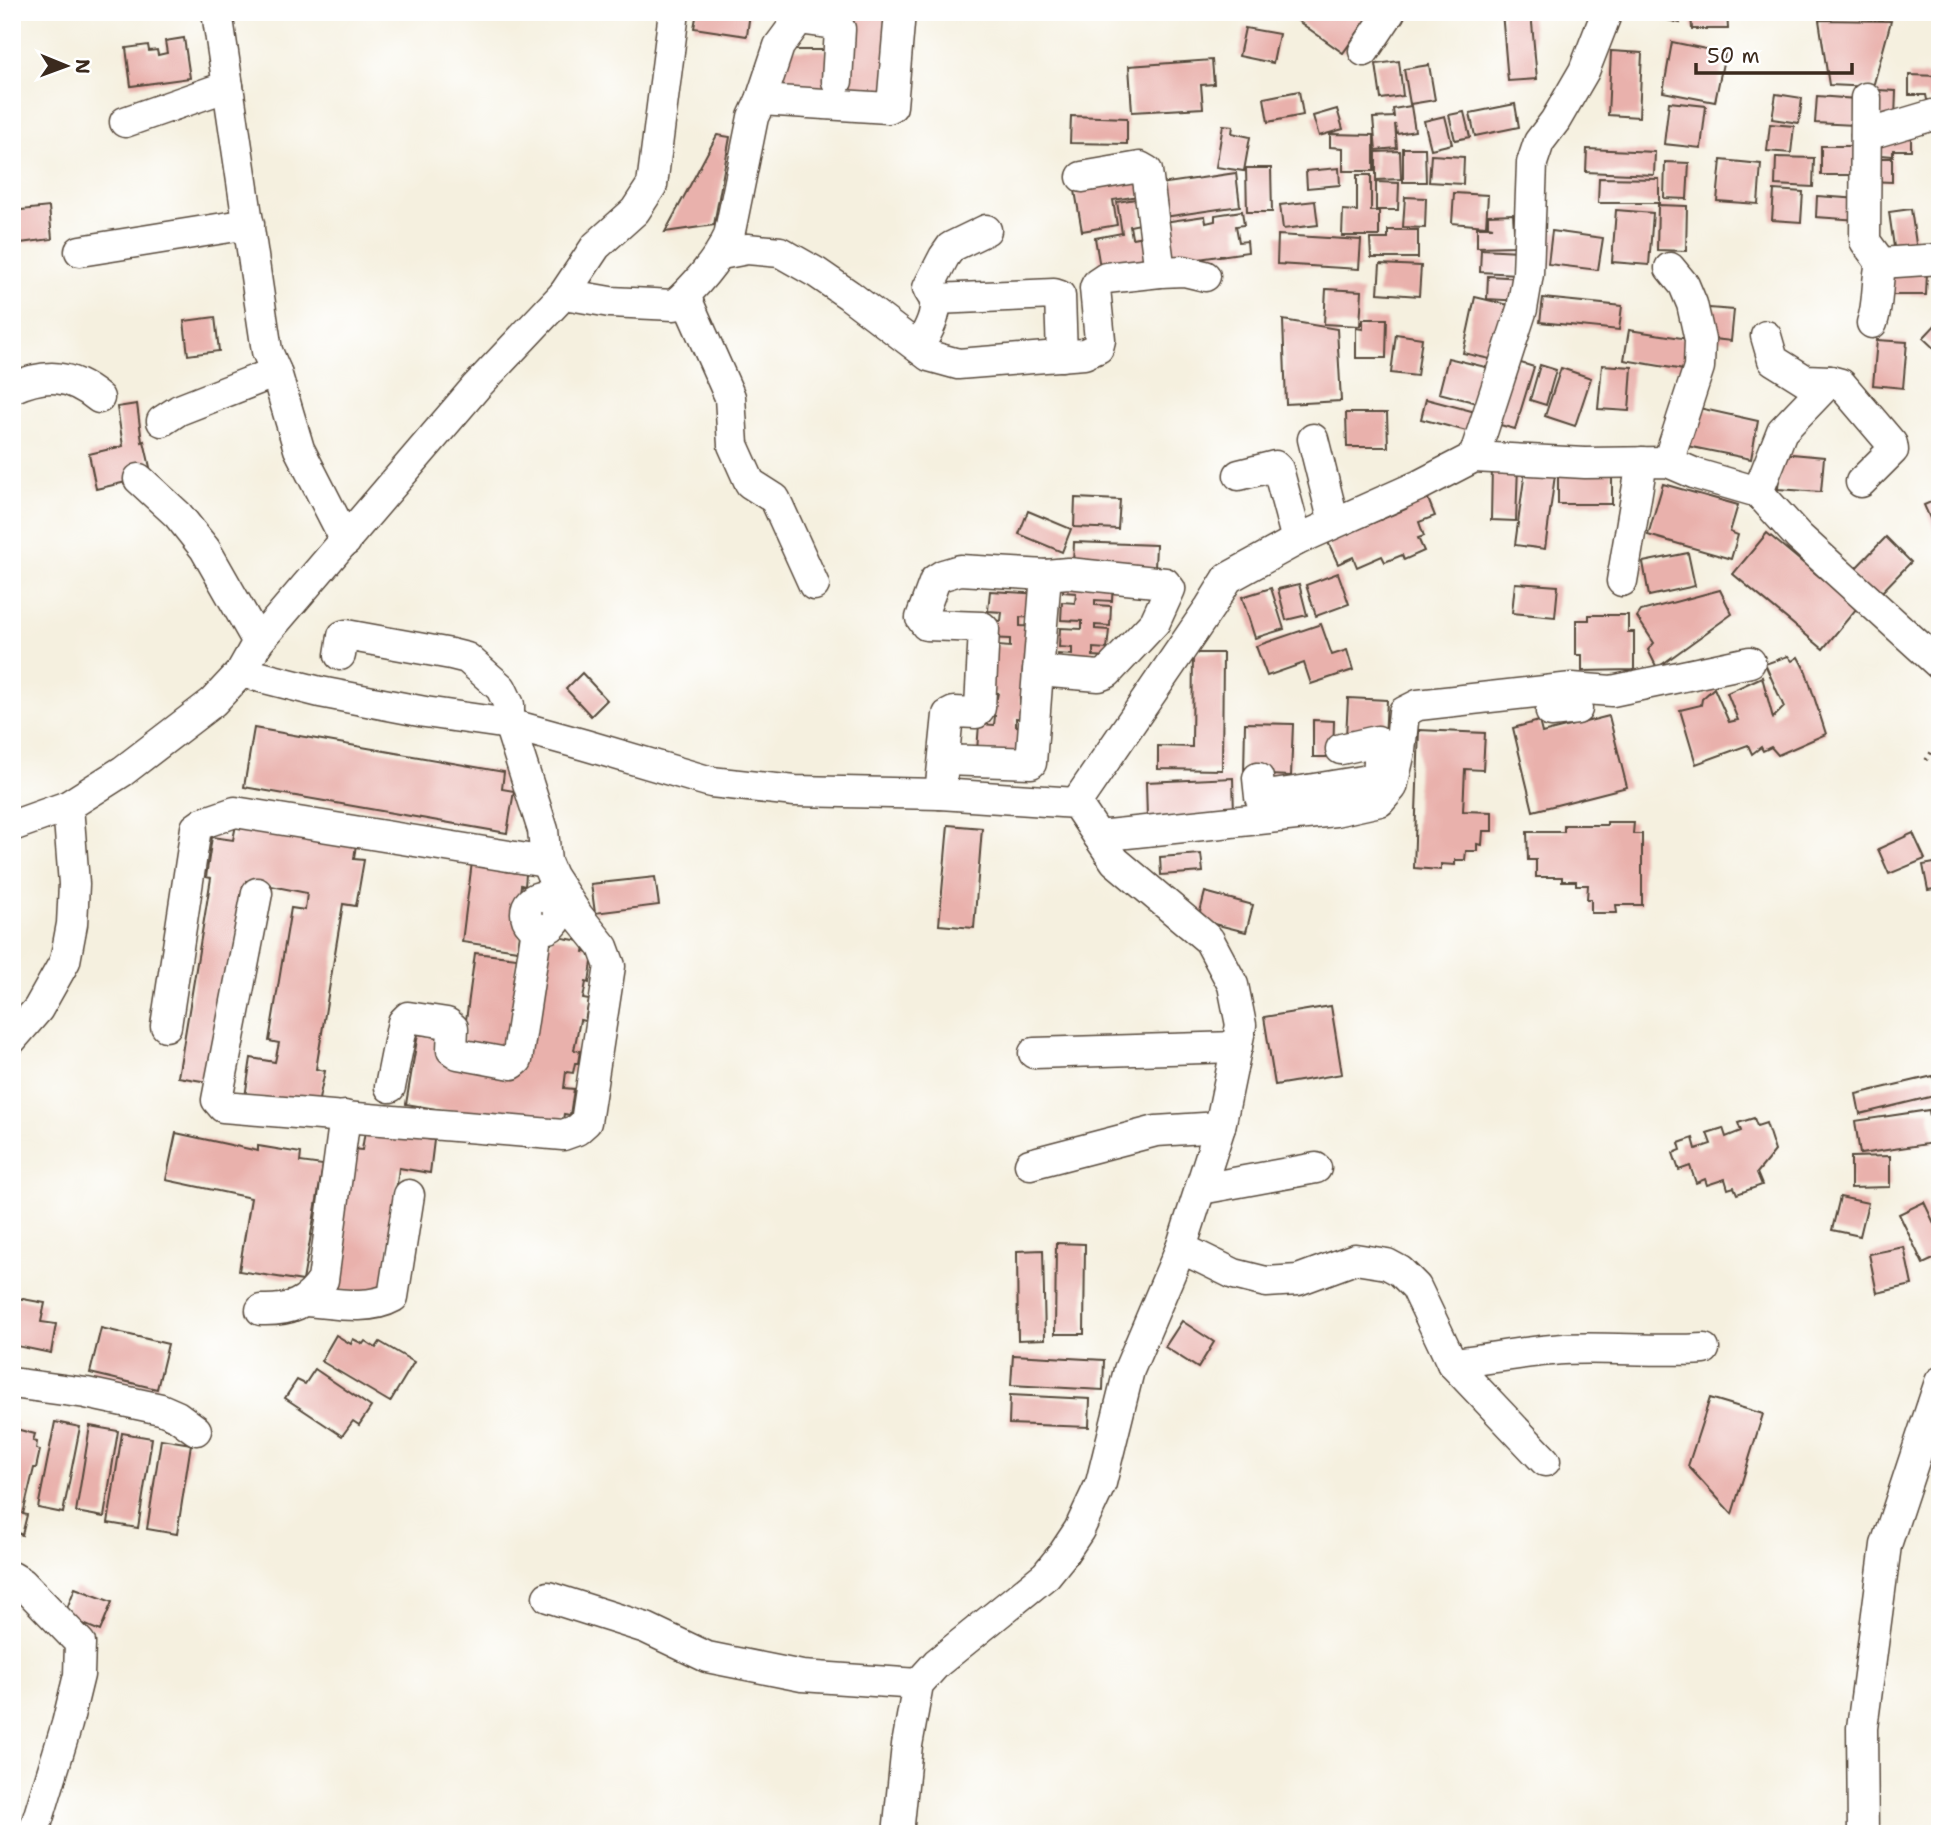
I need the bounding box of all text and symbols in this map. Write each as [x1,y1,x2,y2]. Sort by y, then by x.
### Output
north arrow [32,32,102,102]
scale bar [1696,32,1852,76]
text: 50 m [1707,42,1760,70]
text: N [70,59,95,74]

